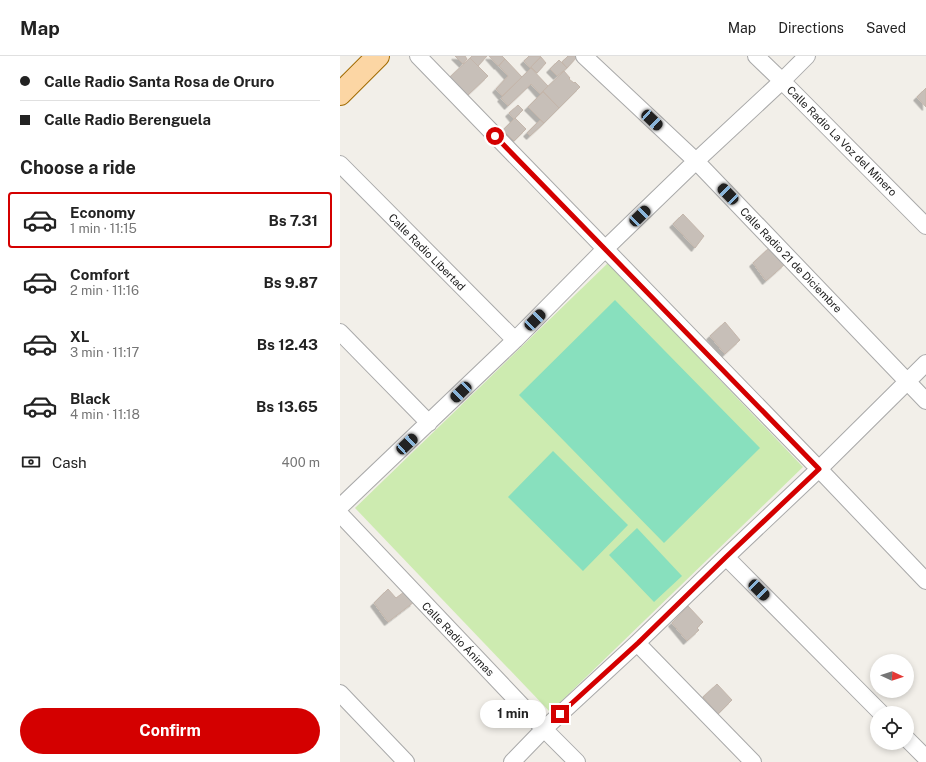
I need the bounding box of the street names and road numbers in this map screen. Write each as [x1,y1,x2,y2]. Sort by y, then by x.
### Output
street label: Calle Radio La Voz del Minero [785,84,899,198]
street label: Calle Radio 21 de Diciembre [738,205,844,315]
street label: Calle Radio Libertad [386,211,468,293]
street label: Calle Radio Ánimas [420,599,497,679]

